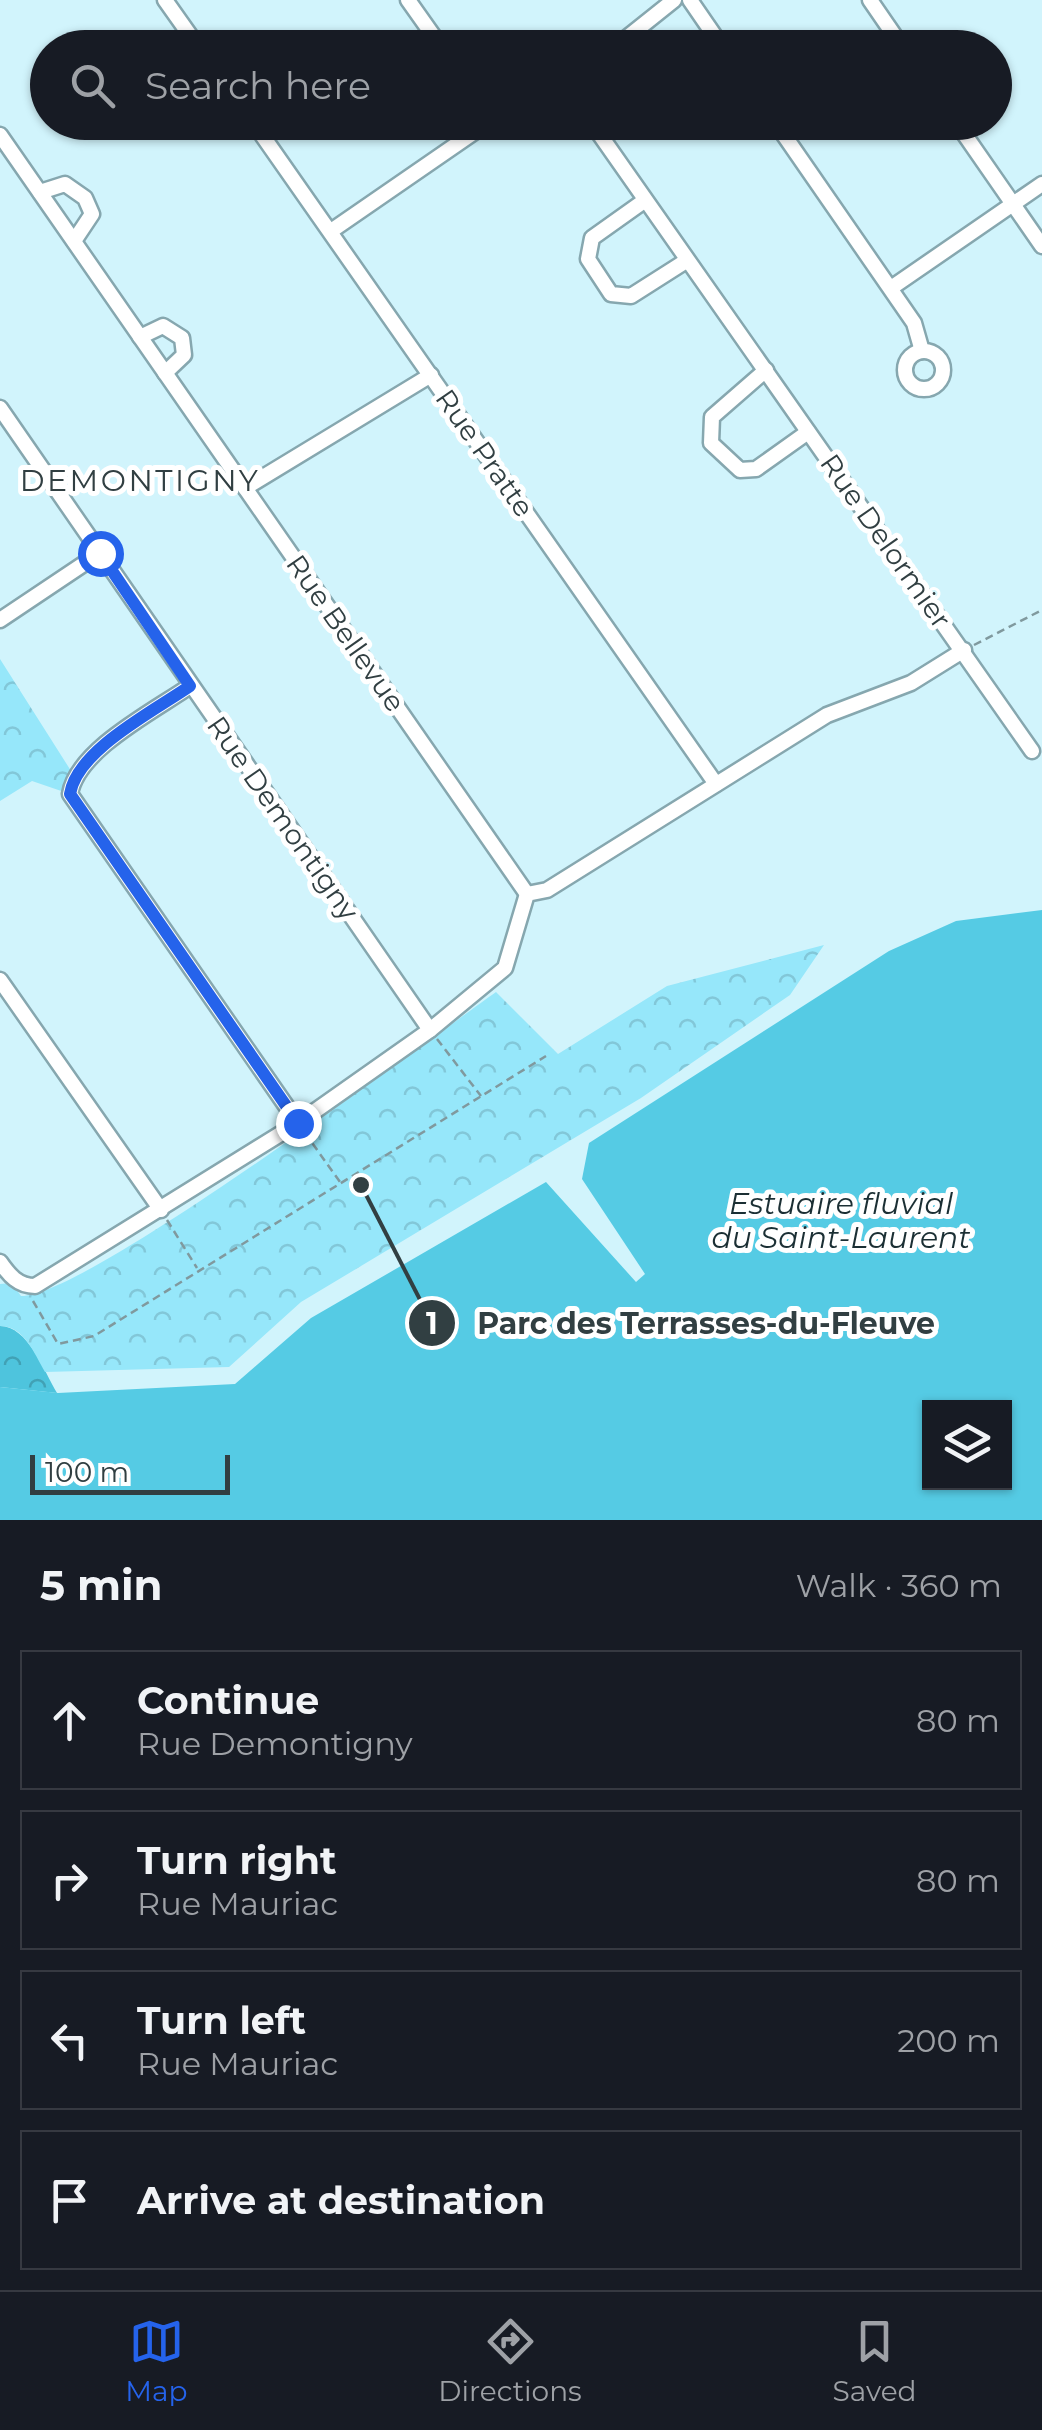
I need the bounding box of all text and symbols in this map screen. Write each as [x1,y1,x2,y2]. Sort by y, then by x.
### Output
search box [30,30,1012,140]
icon: search [65,58,120,113]
text: Search here [145,62,371,109]
street label: Rue Pratte [429,383,541,523]
street label: Rue Delormier [813,447,959,635]
district label: DEMONTIGNY [20,462,260,499]
route start [78,531,124,577]
street label: Rue Bellevue [279,548,413,718]
street label: Rue Demontigny [200,709,367,927]
route end [276,1101,322,1147]
water label: Estuaire fluvial du Saint-Laurent [711,1185,971,1256]
callout: Parc des Terrasses-du-Fleuve [407,1293,954,1353]
text: 1 [426,1305,438,1342]
text: Parc des Terrasses-du-Fleuve [477,1305,935,1342]
map controls [922,1400,1012,1490]
button: layers [922,1400,1012,1490]
scale bar [30,1450,230,1494]
text: 100 m [45,1455,129,1489]
text: 5 min [40,1559,163,1611]
text: Walk · 360 m [796,1566,1002,1605]
text: Continue [137,1677,319,1724]
icon: ahead [42,1693,97,1748]
text: 80 m [916,1701,1000,1740]
text: Rue Demontigny [137,1724,413,1763]
text: Turn right [137,1837,336,1884]
icon: right [42,1853,97,1908]
text: 80 m [916,1861,1000,1900]
text: Rue Mauriac [137,1884,338,1923]
text: Turn left [137,1997,306,2044]
icon: left [42,2013,97,2068]
text: 200 m [897,2021,1000,2060]
text: Rue Mauriac [137,2044,338,2083]
icon: arrive [42,2173,97,2228]
text: Arrive at destination [137,2177,545,2224]
tab: Map [125,2314,188,2408]
tab: Directions [438,2314,582,2408]
tab: Saved [832,2314,917,2408]

